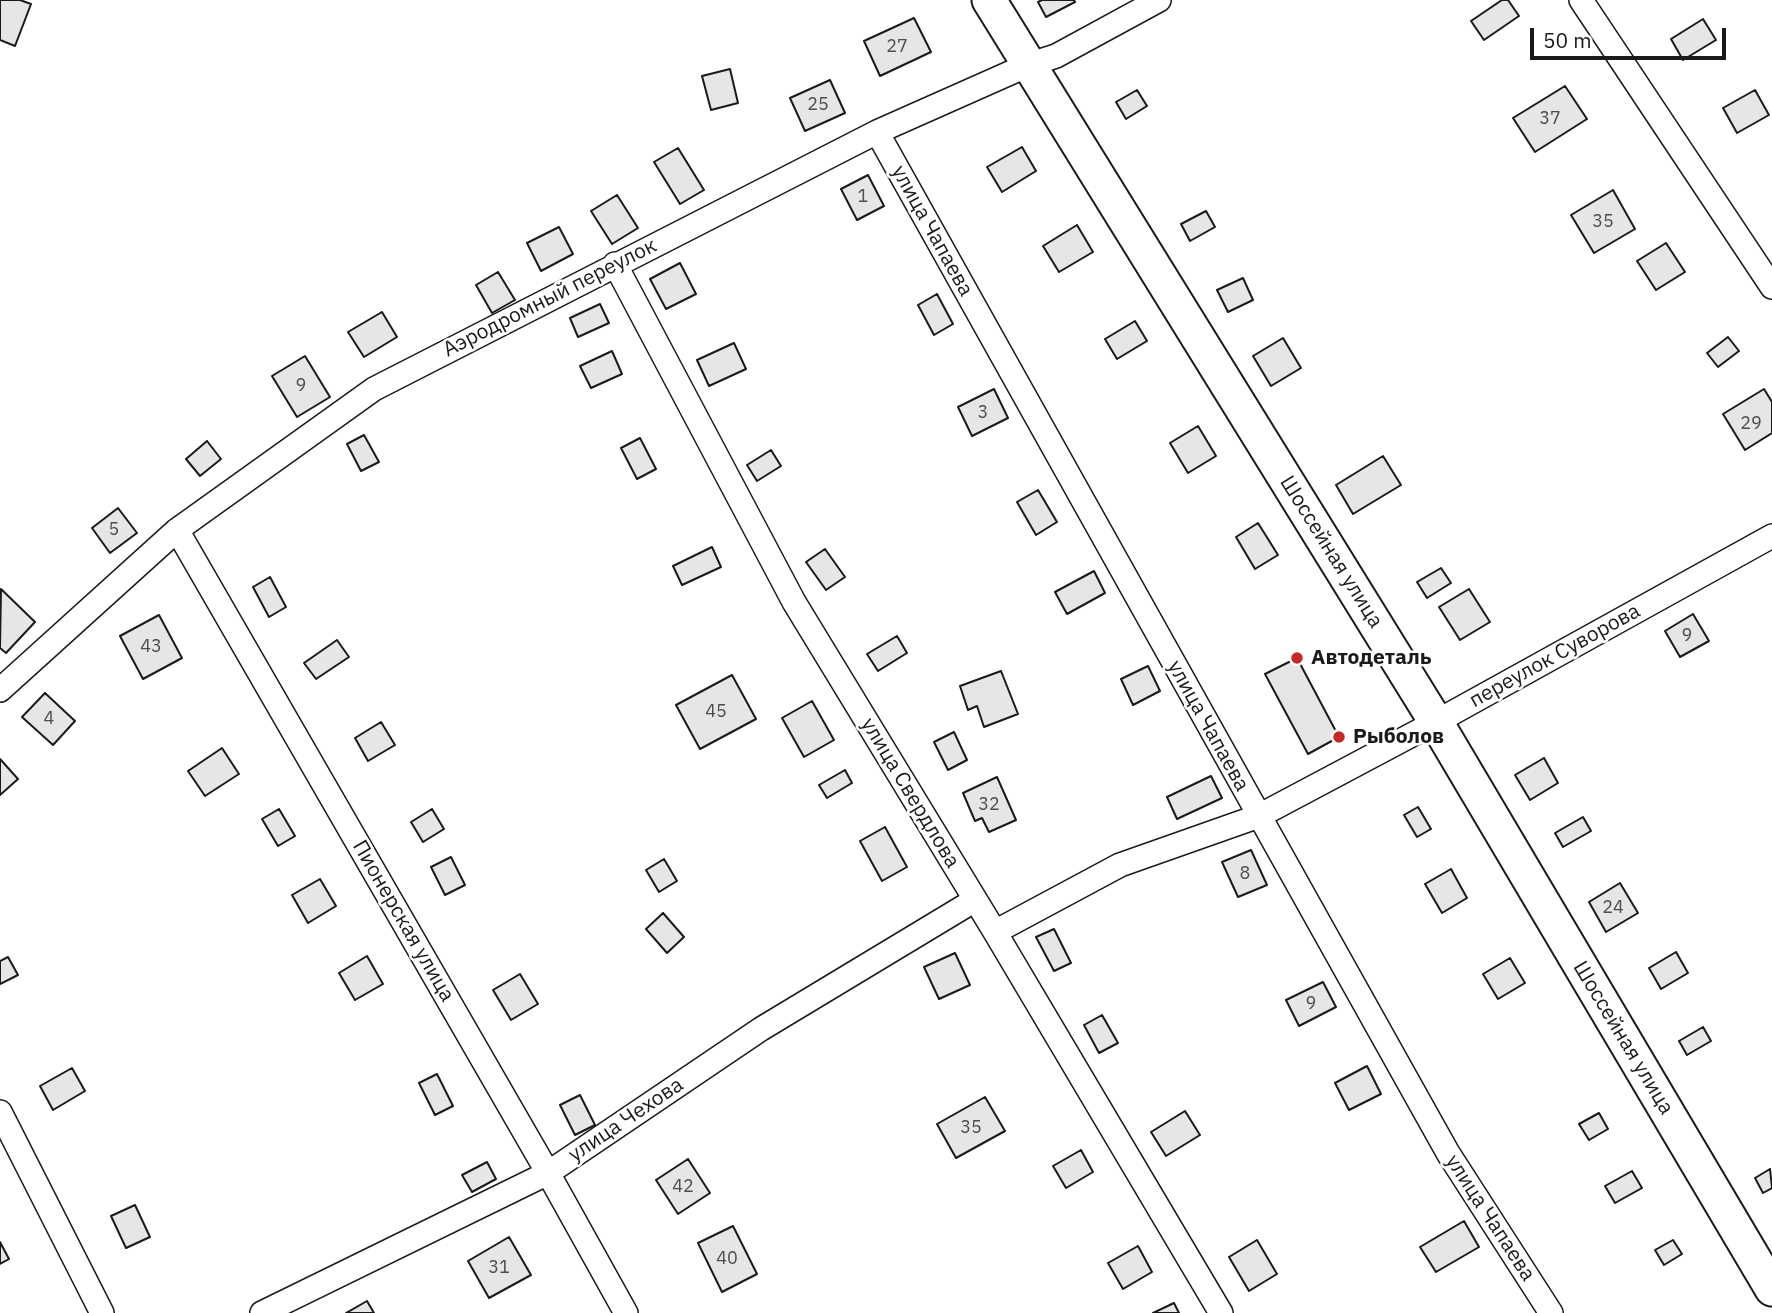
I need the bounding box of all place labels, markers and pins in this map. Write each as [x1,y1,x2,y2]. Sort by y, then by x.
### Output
place label: Автодеталь [1311,645,1432,671]
marker: Автодеталь [1289,650,1305,666]
place label: Рыболов [1353,724,1444,750]
marker: Рыболов [1331,729,1347,745]

